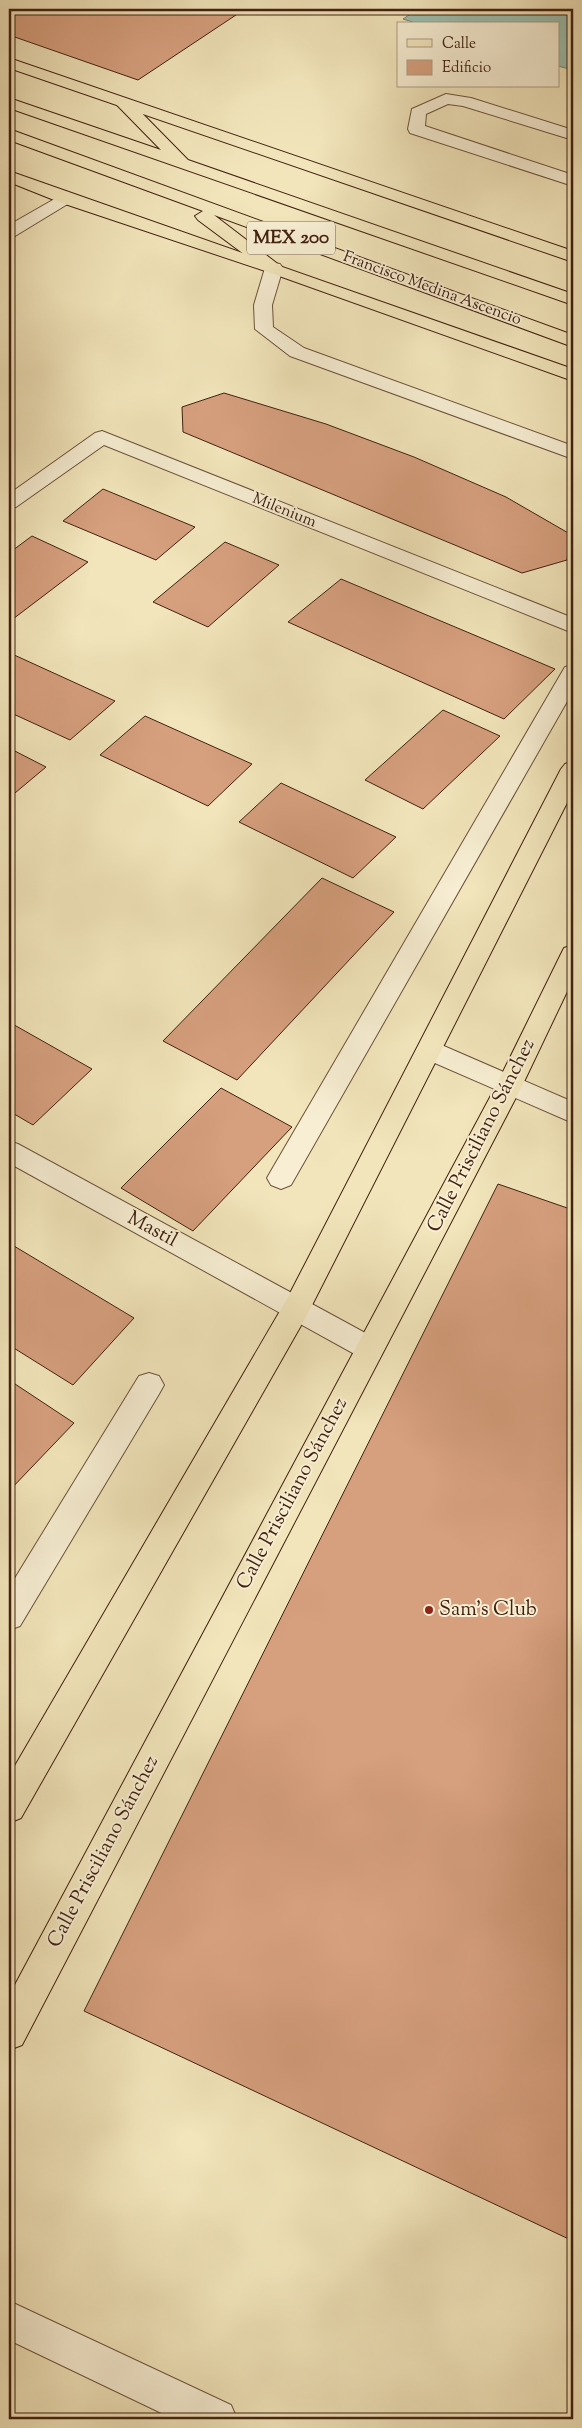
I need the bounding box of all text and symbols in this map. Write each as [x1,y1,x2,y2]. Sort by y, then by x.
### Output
legend [397,22,560,88]
text: Calle [442,34,476,55]
text: Edificio [442,58,491,79]
road number: MEX 200 [247,222,335,254]
street label: Francisco Medina Ascencio [340,246,525,332]
street label: Milenium [248,488,320,534]
street label: Calle Prisciliano Sánchez [421,1034,543,1238]
street label: Mastil [122,1205,183,1256]
street label: Calle Prisciliano Sánchez [230,1393,356,1595]
place label: Sam's Club [439,1596,537,1625]
marker: Sam's Club [423,1604,435,1616]
street label: Calle Prisciliano Sánchez [41,1751,167,1953]

